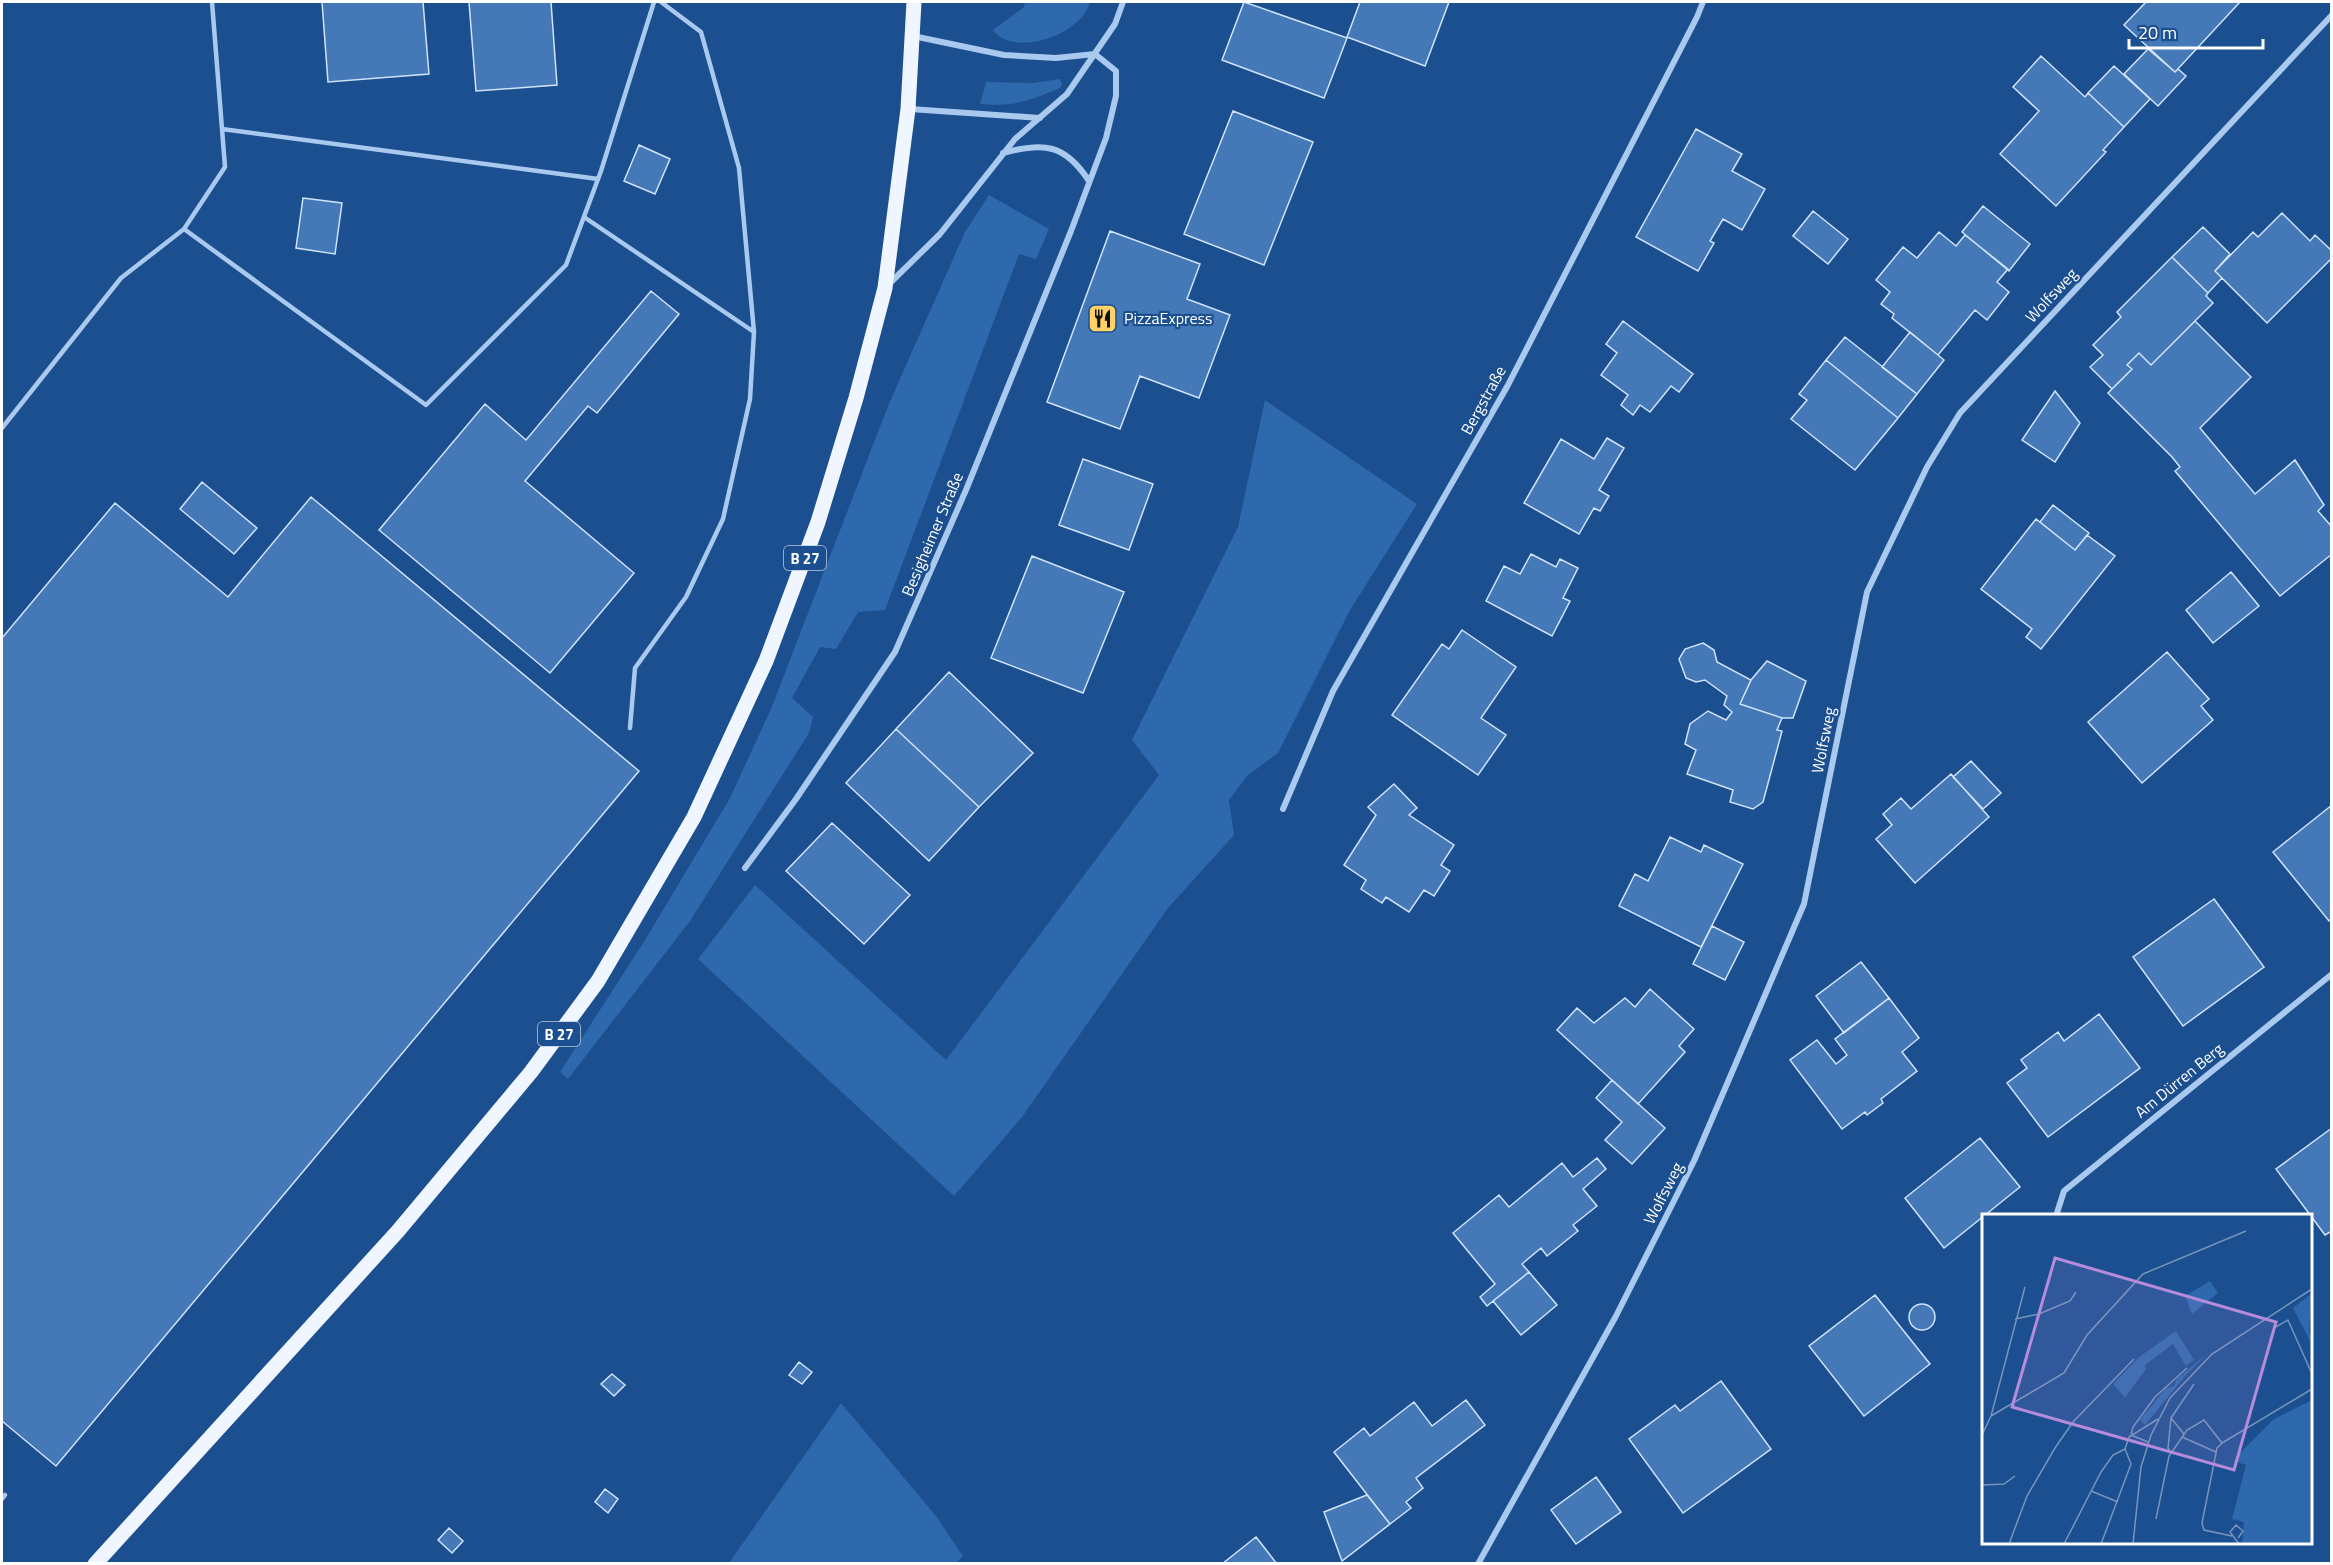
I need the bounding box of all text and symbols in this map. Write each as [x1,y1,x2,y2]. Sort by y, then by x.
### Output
scale bar [2129,12,2262,50]
text: 20 m [2138,19,2177,46]
street label: Wolfsweg [2019,262,2083,328]
restaurant icon: PizzaExpress [1087,302,1119,334]
place label: PizzaExpress [1124,306,1212,330]
street label: Bergstraße [1454,361,1512,439]
street label: Besigheimer Straße [895,468,969,600]
road number: B 27 [784,546,826,570]
street label: Wolfsweg [1805,705,1841,775]
road number: B 27 [538,1022,580,1046]
street label: Am Dürren Berg [2130,1037,2228,1123]
street label: Wolfsweg [1637,1158,1689,1228]
inset map [1982,1214,2312,1544]

